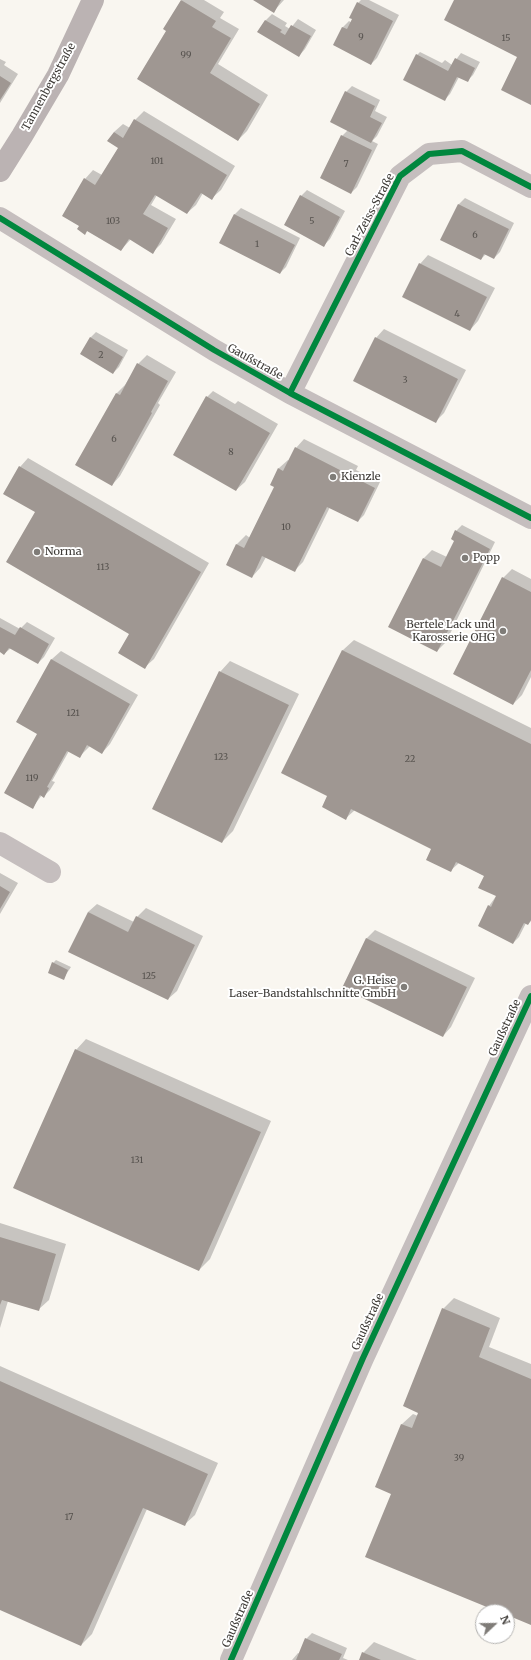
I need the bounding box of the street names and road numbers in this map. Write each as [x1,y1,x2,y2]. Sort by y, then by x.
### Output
street label: Tannenbergstraße [19,41,79,133]
street label: Carl-Zeiss-Straße [343,171,397,259]
street label: Gaußstraße [225,341,285,383]
street label: Gaußstraße [486,998,524,1058]
street label: Gaußstraße [349,1292,387,1352]
street label: Gaußstraße [220,1588,256,1650]

